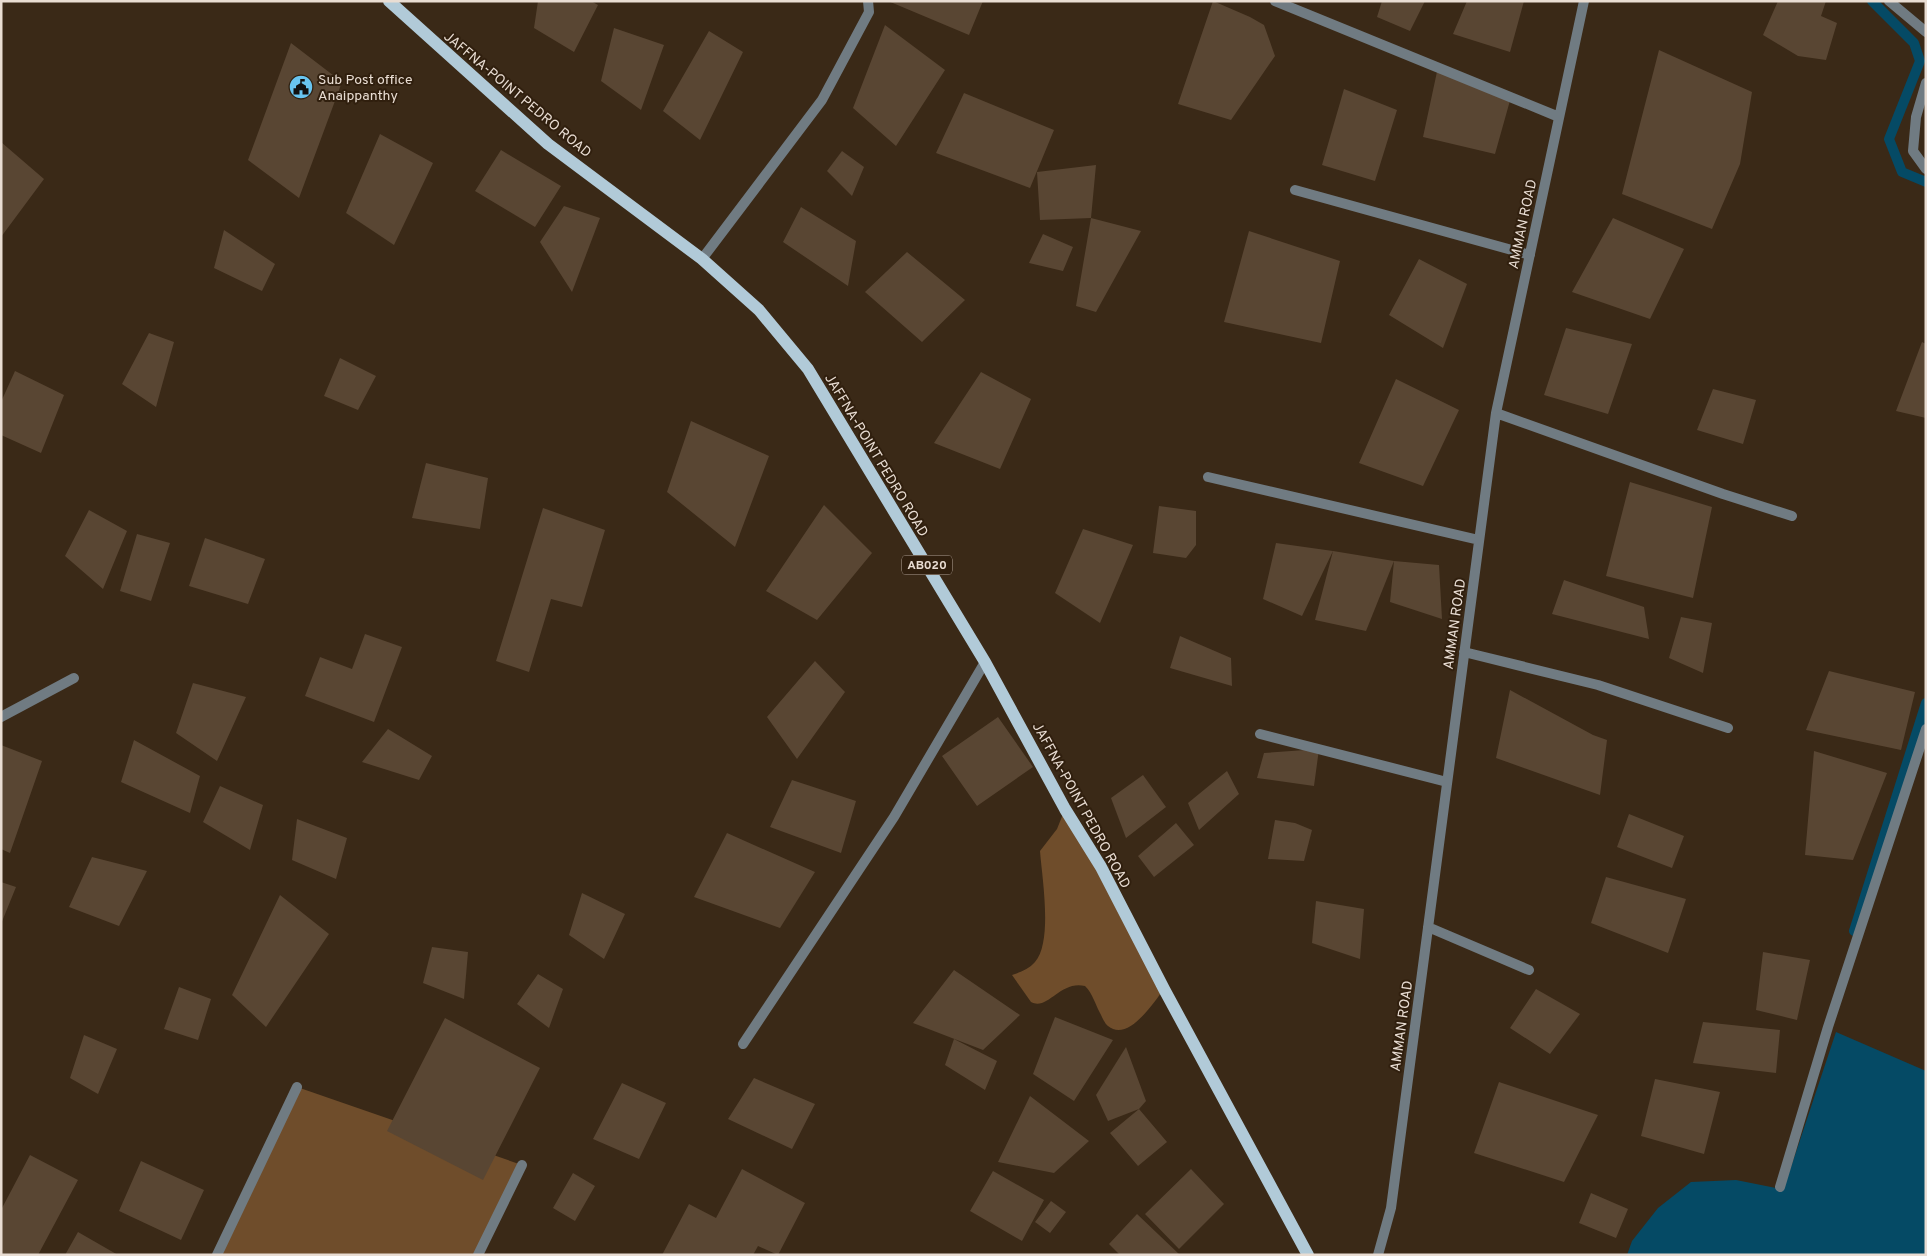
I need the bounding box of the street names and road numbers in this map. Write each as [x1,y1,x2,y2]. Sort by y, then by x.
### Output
street label: JAFFNA-POINT PEDRO ROAD [440,28,594,162]
street label: AMMAN ROAD [1506,178,1541,271]
street label: JAFFNA-POINT PEDRO ROAD [820,371,931,540]
road number: AB020 [902,556,952,574]
street label: AMMAN ROAD [1441,578,1470,671]
street label: JAFFNA-POINT PEDRO ROAD [1028,720,1133,892]
street label: AMMAN ROAD [1388,980,1417,1073]

